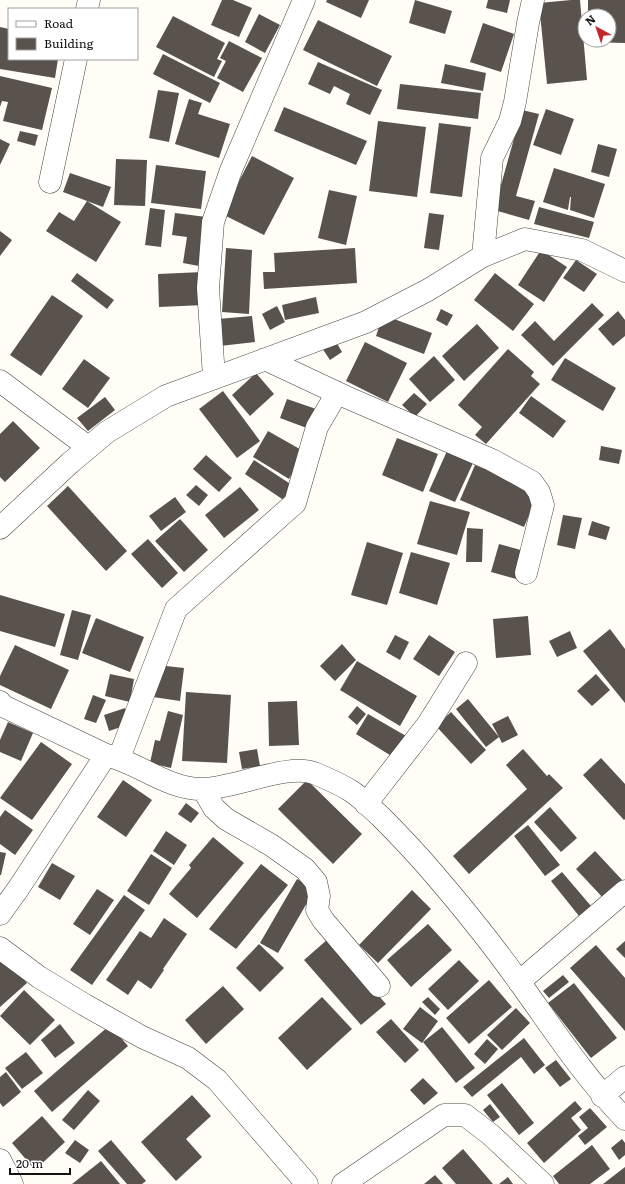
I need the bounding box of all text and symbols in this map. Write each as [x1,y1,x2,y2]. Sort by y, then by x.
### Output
legend [8,8,138,60]
north arrow [577,8,617,48]
text: N [581,10,599,29]
text: Road [44,14,74,32]
text: Building [44,34,94,52]
scale bar [10,1150,70,1176]
text: 20 m [16,1154,43,1172]

